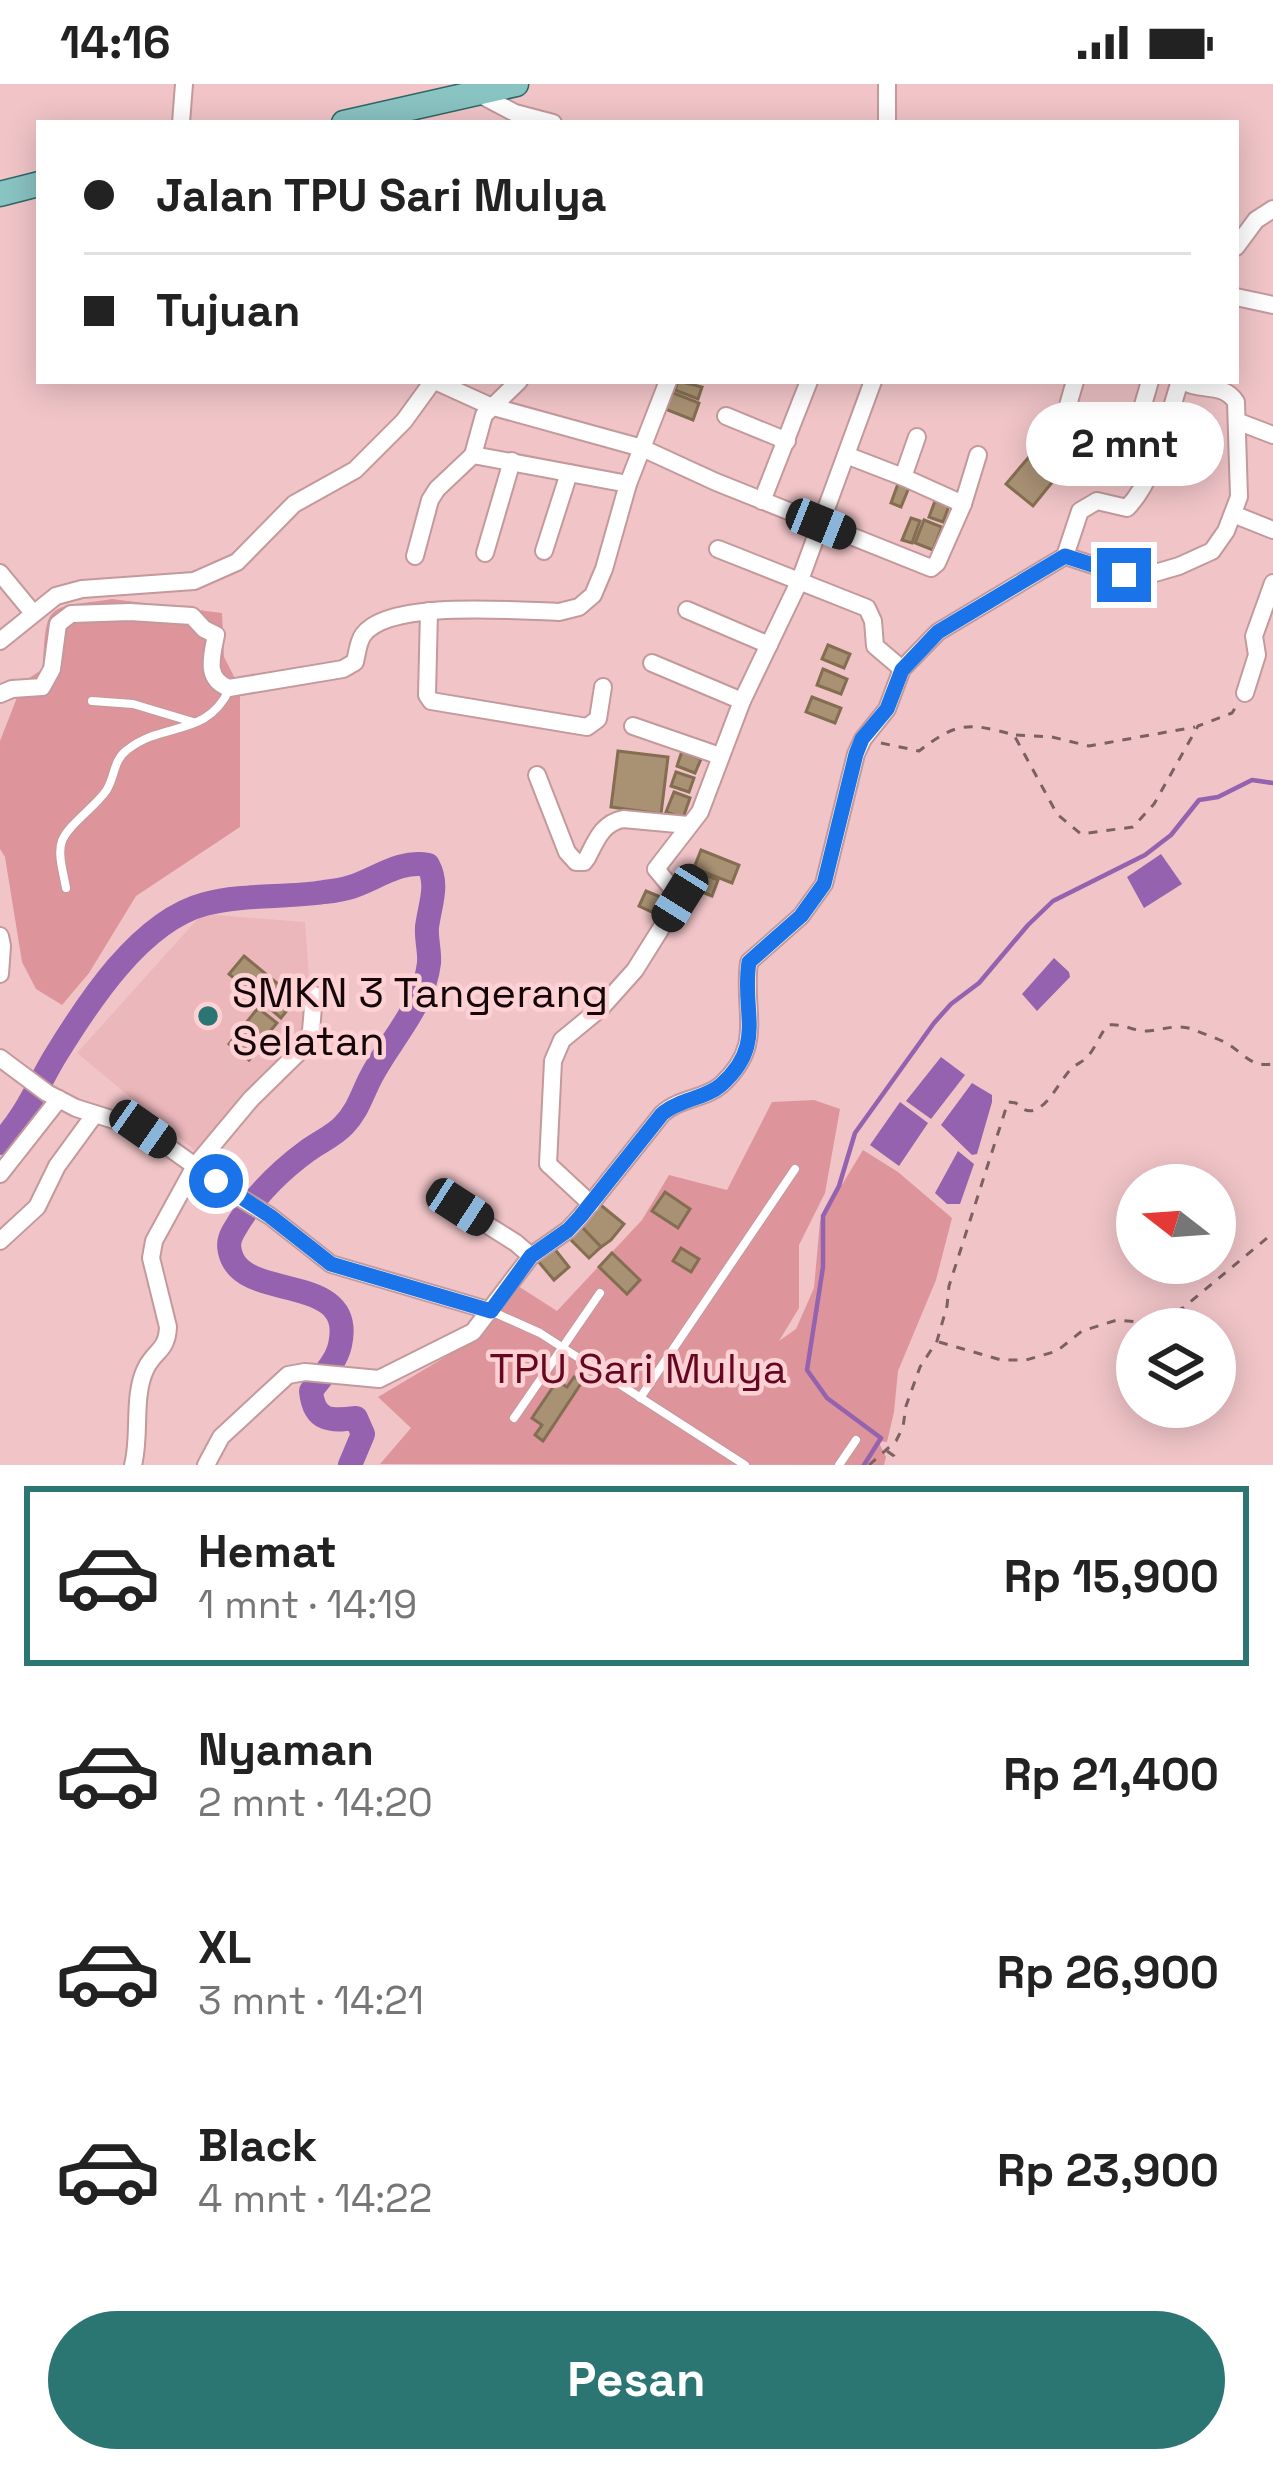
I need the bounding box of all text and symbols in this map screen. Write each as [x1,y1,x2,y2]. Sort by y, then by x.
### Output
text: 14:16 [60,14,171,71]
text: Jalan TPU Sari Mulya [156,167,607,224]
text: Tujuan [156,282,300,339]
callout: 2 mnt [1025,401,1223,485]
text: 2 mnt [1071,419,1179,468]
car [781,494,861,554]
route end [1097,548,1151,602]
car [646,858,714,938]
place label: SMKN 3 Tangerang Selatan [232,966,608,1067]
marker: SMKN 3 Tangerang Selatan [195,1003,221,1029]
car [103,1094,183,1164]
route start [189,1154,243,1208]
north arrow [1116,1164,1236,1284]
map controls [1116,1164,1236,1428]
car [420,1172,500,1242]
button: layers [1116,1308,1236,1428]
park label: TPU Sari Mulya [489,1342,787,1395]
icon: car [54,1522,162,1630]
text: Hemat [198,1523,337,1580]
text: Rp 15,900 [1004,1548,1219,1605]
text: 1 mnt · 14:19 [198,1580,417,1629]
icon: car [54,1720,162,1828]
text: Nyaman [198,1721,374,1778]
text: Rp 21,400 [1003,1746,1219,1803]
text: 2 mnt · 14:20 [198,1778,433,1827]
icon: car [54,1918,162,2026]
text: XL [198,1919,251,1976]
text: Rp 26,900 [997,1944,1219,2001]
text: 3 mnt · 14:21 [198,1976,424,2025]
icon: car [54,2116,162,2224]
text: Black [198,2117,317,2174]
text: Rp 23,900 [997,2142,1219,2199]
text: 4 mnt · 14:22 [198,2174,432,2223]
button: Pesan [48,2311,1225,2449]

